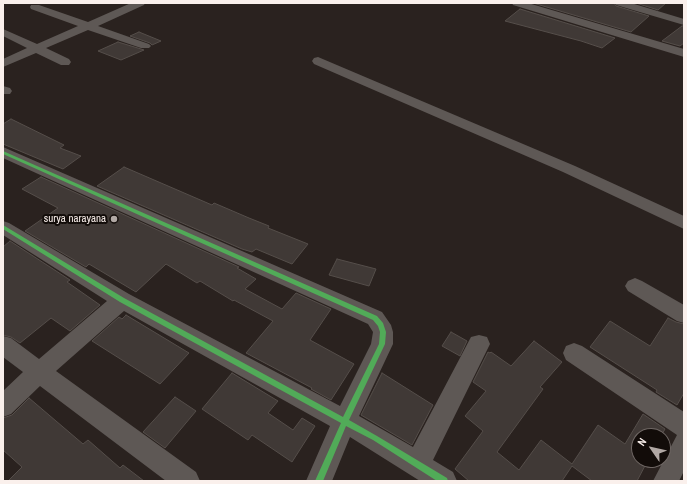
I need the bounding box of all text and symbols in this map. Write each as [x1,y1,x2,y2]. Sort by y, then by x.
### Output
place label: surya narayana [44,212,106,226]
marker: surya narayana [109,214,119,224]
north arrow [631,428,671,468]
text: N [634,435,650,448]

